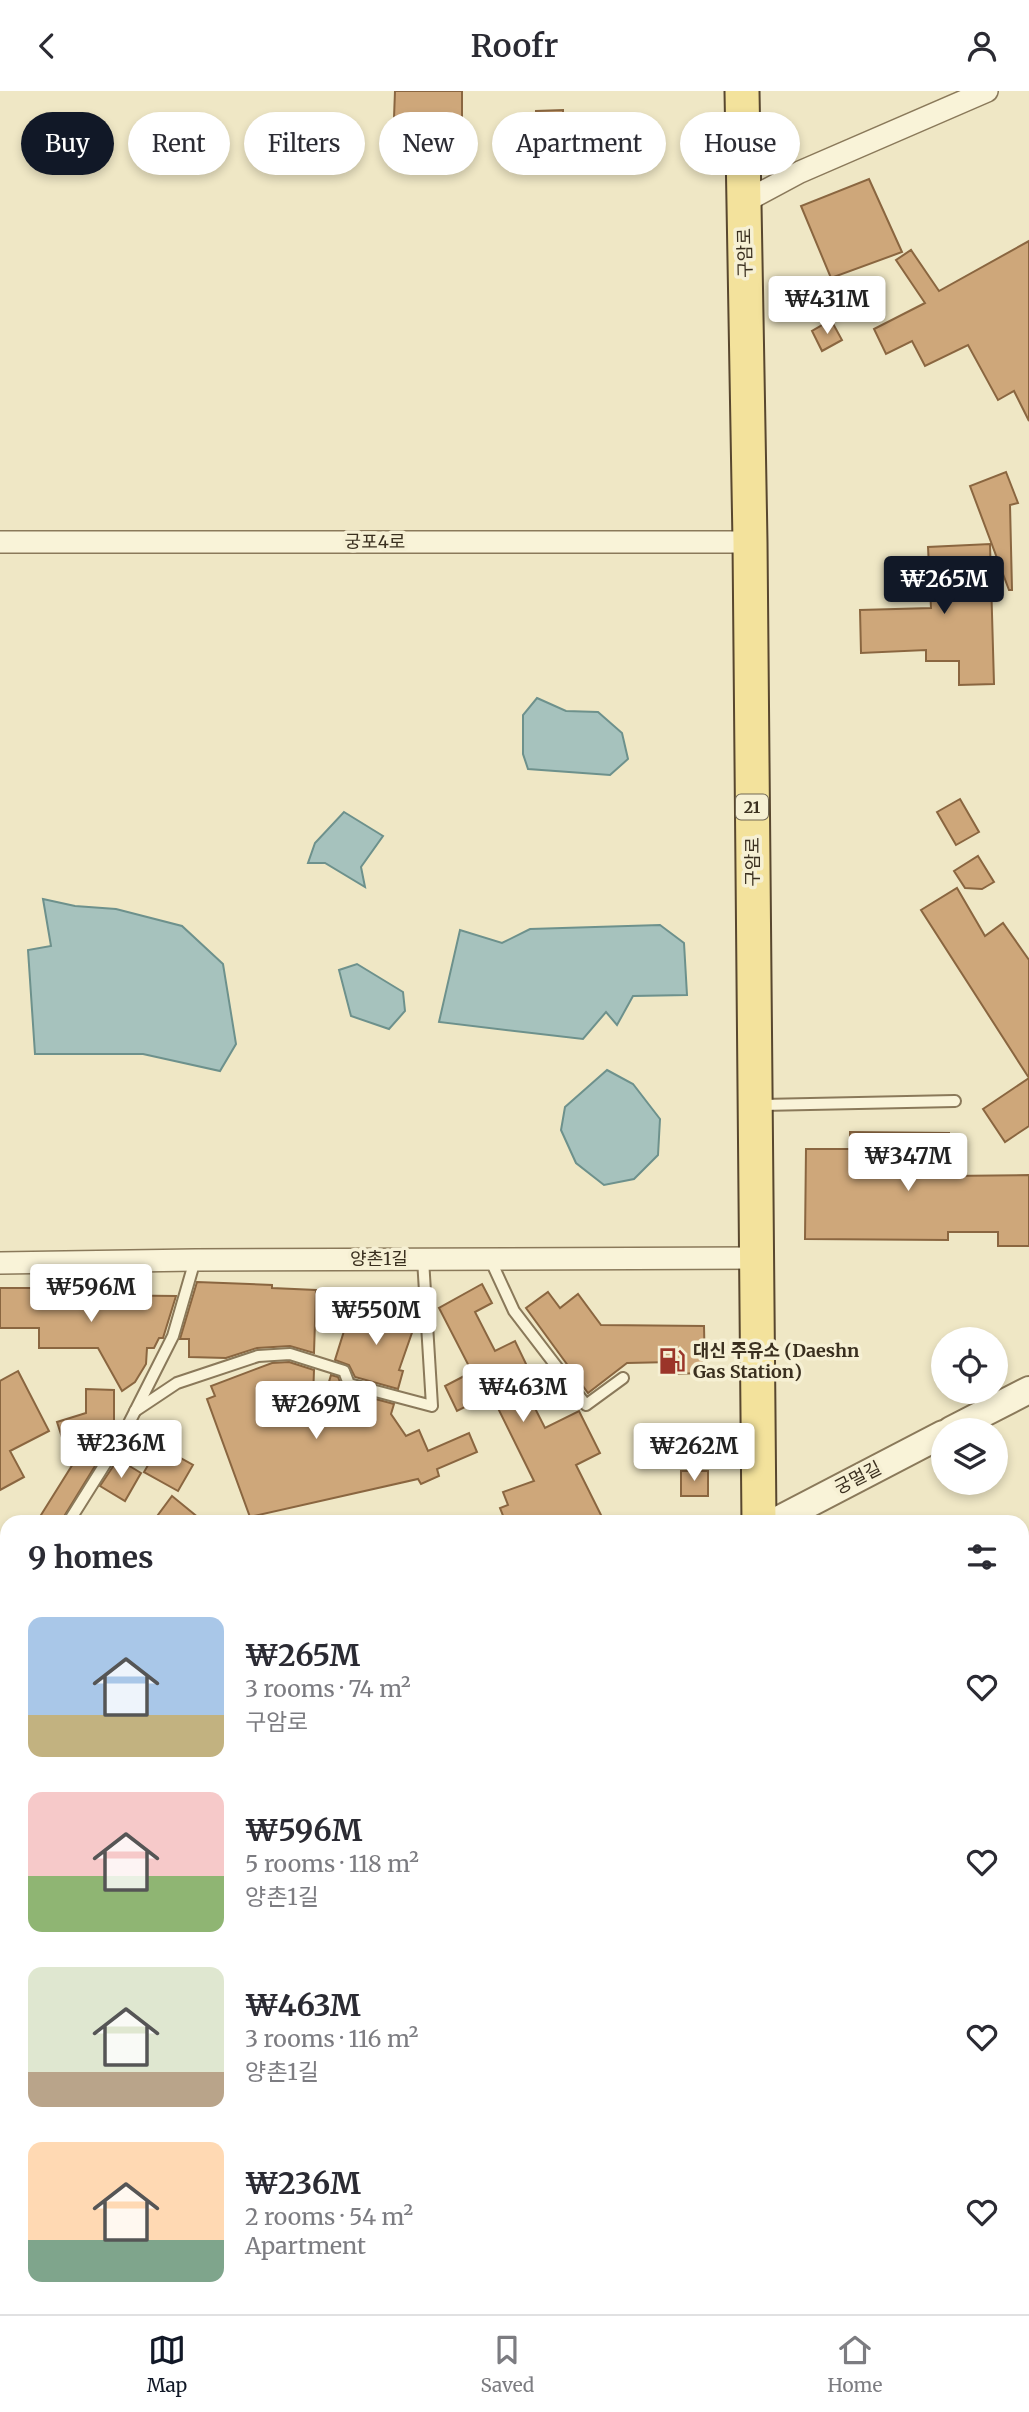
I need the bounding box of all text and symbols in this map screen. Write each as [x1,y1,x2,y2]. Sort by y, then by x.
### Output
text: Roofr [471,26,558,66]
icon: back [28,27,66,65]
icon: person [963,27,1001,65]
chip: Buy [21,112,114,175]
chip: Rent [128,112,230,175]
chip: Filters [244,112,365,175]
chip: New [379,112,478,175]
chip: Apartment [492,112,666,175]
chip: House [680,112,800,175]
street label: 구암로 [733,228,756,278]
pin: ₩431M [778,277,876,336]
text: ₩431M [785,284,869,313]
street label: 궁포4로 [345,530,405,553]
pin: ₩265M [895,557,993,616]
text: ₩265M [900,564,988,593]
road number: 21 [736,795,768,820]
street label: 구암로 [741,837,764,887]
pin: ₩347M [859,1133,957,1193]
text: ₩347M [864,1141,952,1170]
street label: 양촌1길 [350,1247,408,1270]
pin: ₩596M [42,1265,140,1324]
text: ₩596M [46,1272,136,1301]
pin: ₩550M [327,1287,425,1347]
text: ₩550M [331,1295,421,1324]
map controls [931,1327,1008,1495]
button: locate [931,1327,1008,1404]
place label: 대신 주유소 (Daeshn Gas Station) [693,1339,859,1383]
fuel station icon: 대신 주유소 (Daeshn Gas Station) [657,1346,687,1376]
pin: ₩463M [474,1365,572,1424]
text: ₩463M [479,1372,567,1401]
pin: ₩269M [267,1381,365,1441]
text: ₩269M [272,1389,360,1418]
button: layers [931,1418,1008,1495]
pin: ₩236M [72,1421,170,1480]
pin: ₩262M [645,1423,743,1483]
text: ₩236M [77,1428,165,1457]
text: ₩262M [650,1431,738,1460]
street label: 궁멀길 [830,1456,885,1499]
text: 9 homes [28,1538,154,1576]
icon: filters [963,1538,1001,1576]
text: ₩265M [245,1636,360,1674]
icon: home [84,1645,168,1729]
icon: heart [963,1668,1001,1706]
text: 3 rooms · 74 m² [245,1674,411,1703]
text: 구암로 [245,1707,308,1736]
text: ₩596M [245,1811,362,1849]
icon: home [84,1820,168,1904]
icon: heart [963,1843,1001,1881]
text: 5 rooms · 118 m² [245,1849,419,1878]
text: 양촌1길 [245,1882,319,1911]
text: ₩463M [245,1986,361,2024]
icon: home [84,1995,168,2079]
icon: heart [963,2018,1001,2056]
text: 3 rooms · 116 m² [245,2024,419,2053]
text: 양촌1길 [245,2057,319,2086]
text: ₩236M [245,2164,361,2202]
icon: home [84,2170,168,2254]
icon: heart [963,2193,1001,2231]
text: 2 rooms · 54 m² [245,2202,413,2231]
text: Apartment [245,2231,366,2260]
tab: Map [147,2331,187,2397]
tab: Saved [480,2331,534,2397]
tab: Home [828,2331,882,2397]

